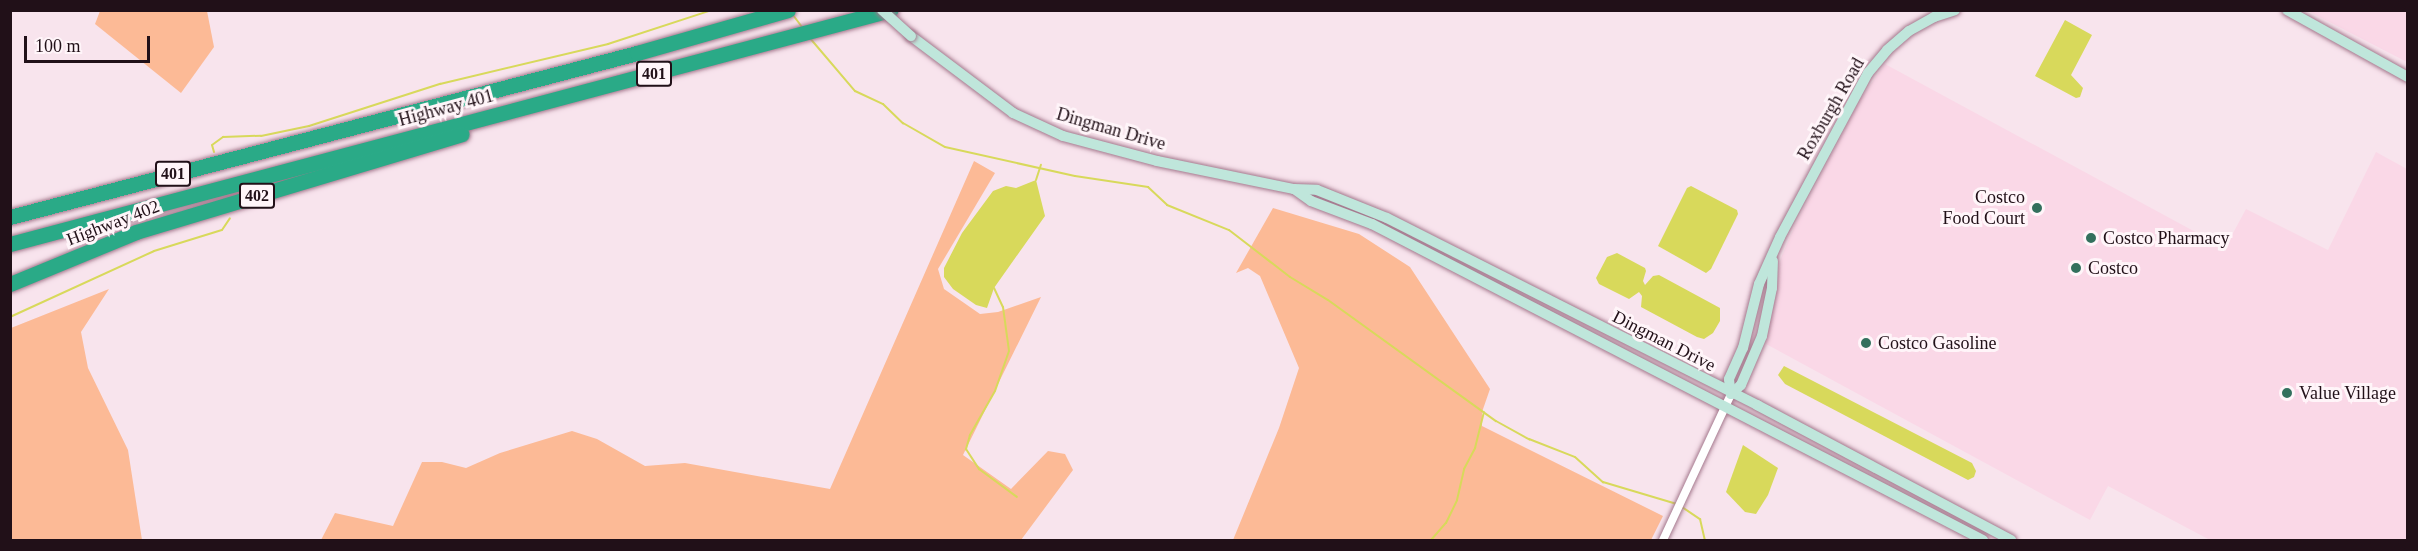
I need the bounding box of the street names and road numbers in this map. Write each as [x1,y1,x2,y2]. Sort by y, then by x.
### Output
street label: Roxburgh Road [1793,54,1869,164]
road number: 401 [636,61,672,87]
street label: Highway 401 [396,85,496,131]
street label: Dingman Drive [1054,103,1168,155]
road number: 401 [155,161,191,187]
road number: 402 [239,183,275,209]
street label: Highway 402 [64,195,162,251]
street label: Dingman Drive [1609,306,1719,376]

